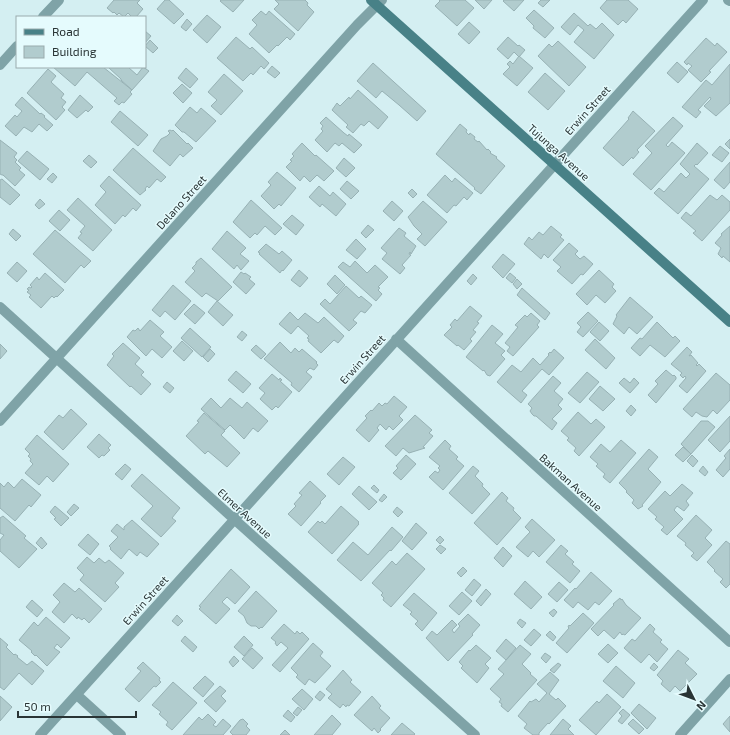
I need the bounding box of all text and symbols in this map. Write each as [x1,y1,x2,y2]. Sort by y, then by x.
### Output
legend [16,16,146,68]
text: Road [52,24,80,38]
text: Building [52,44,97,58]
street label: Erwin Street [561,83,613,137]
street label: Tujunga Avenue [525,121,592,184]
street label: Delano Street [153,172,209,232]
street label: Erwin Street [336,332,388,386]
street label: Bakman Avenue [537,451,605,514]
street label: Elmer Avenue [215,485,275,541]
street label: Erwin Street [119,573,171,627]
north arrow [674,679,714,719]
scale bar [18,693,136,719]
text: 50 m [24,699,51,713]
text: N [694,699,709,713]

